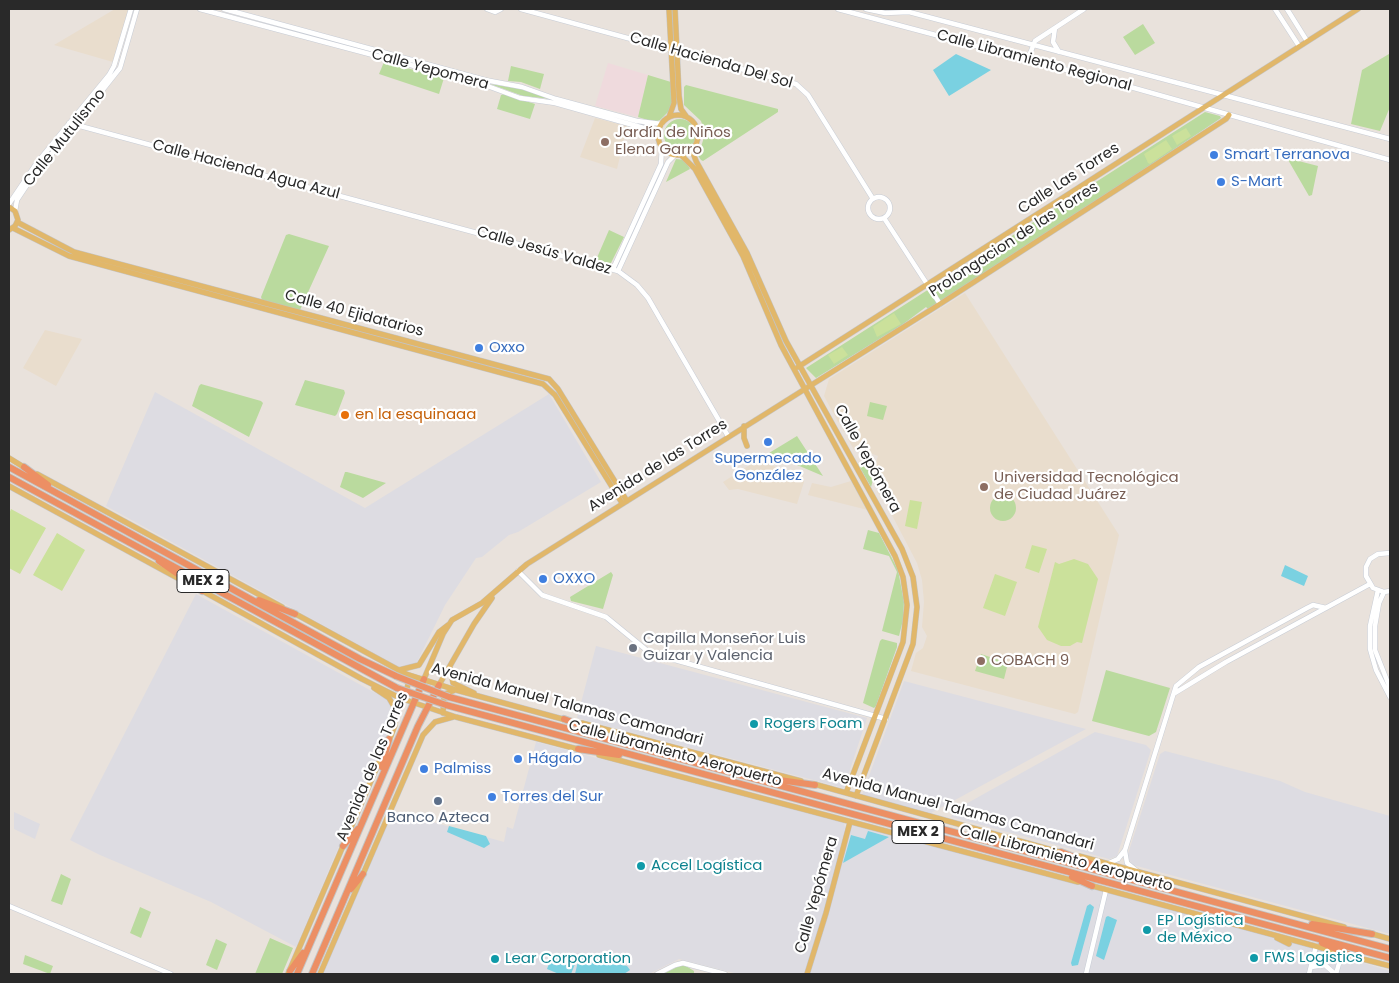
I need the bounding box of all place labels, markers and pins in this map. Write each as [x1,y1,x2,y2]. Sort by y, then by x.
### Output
place label: Jardín de Niños Elena Garro [615,124,731,159]
marker: Jardín de Niños Elena Garro [599,136,611,148]
place label: Smart Terranova [1224,146,1350,164]
marker: Smart Terranova [1208,149,1220,161]
place label: S-Mart [1231,173,1282,191]
marker: S-Mart [1215,176,1227,188]
place label: Oxxo [489,339,525,357]
marker: Oxxo [473,342,485,354]
place label: en la esquinaaa [355,406,476,424]
marker: en la esquinaaa [339,409,351,421]
marker: Supermecado González [762,436,774,448]
place label: Supermecado González [714,450,822,485]
place label: Universidad Tecnológica de Ciudad Juárez [994,469,1179,504]
marker: Universidad Tecnológica de Ciudad Juárez [978,481,990,493]
place label: OXXO [553,570,595,588]
marker: OXXO [537,573,549,585]
place label: Capilla Monseñor Luis Guizar y Valencia [643,630,806,665]
marker: Capilla Monseñor Luis Guizar y Valencia [627,642,639,654]
place label: COBACH 9 [991,652,1069,670]
marker: COBACH 9 [975,655,987,667]
place label: Rogers Foam [764,715,862,733]
marker: Rogers Foam [748,718,760,730]
place label: Hágalo [528,750,582,768]
marker: Hágalo [512,753,524,765]
place label: Palmiss [434,760,491,778]
marker: Palmiss [418,763,430,775]
place label: Torres del Sur [502,788,603,806]
marker: Torres del Sur [486,791,498,803]
marker: Banco Azteca [432,795,444,807]
place label: Banco Azteca [387,809,489,827]
place label: Accel Logística [651,857,762,875]
marker: Accel Logística [635,860,647,872]
place label: EP Logística de México [1157,912,1244,947]
marker: EP Logística de México [1141,924,1153,936]
place label: FWS Logistics [1264,949,1363,967]
place label: Lear Corporation [505,950,631,968]
marker: FWS Logistics [1248,952,1260,964]
marker: Lear Corporation [489,953,501,965]

